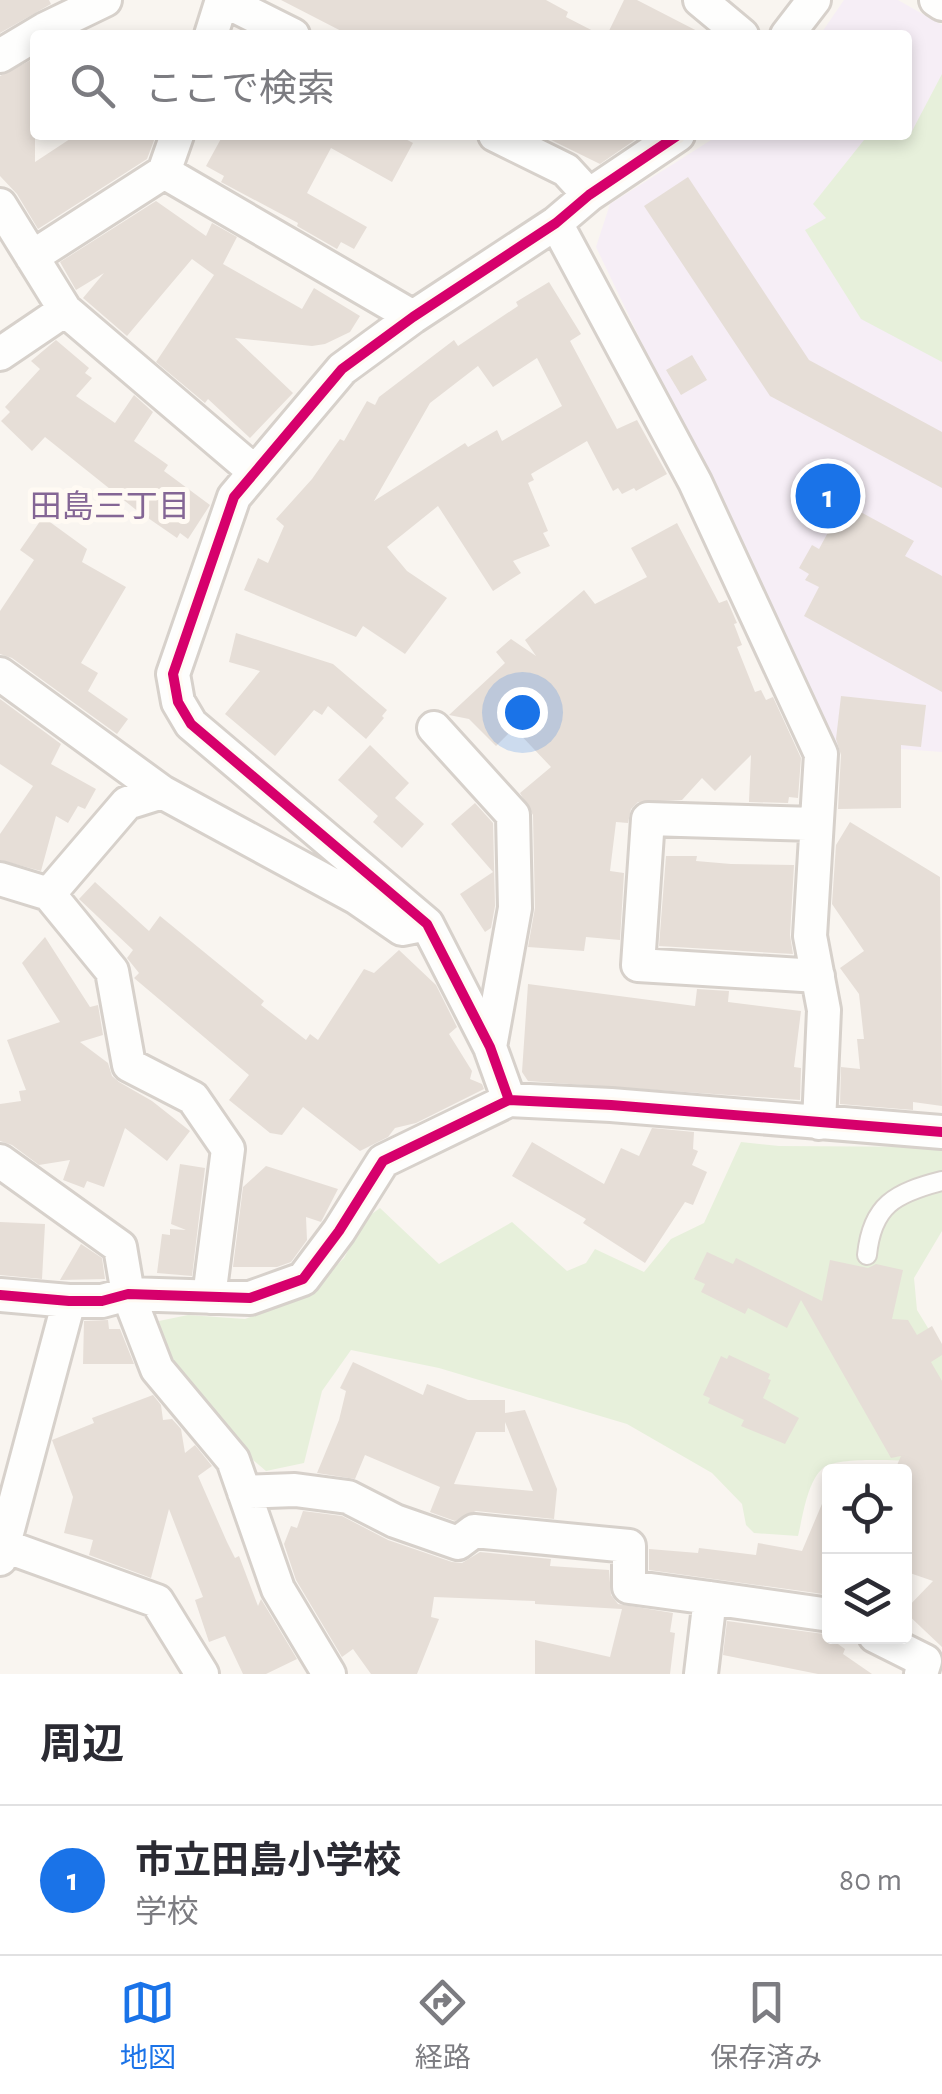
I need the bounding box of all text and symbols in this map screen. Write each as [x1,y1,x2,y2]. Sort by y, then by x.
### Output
search box [30,30,912,140]
icon: search [65,58,120,113]
text: ここで検索 [145,71,335,109]
pin: 1 [796,458,860,534]
district label: 田島三丁目 [30,490,190,523]
your location [497,687,548,738]
map controls [822,1464,912,1644]
button: locate [822,1464,912,1554]
button: layers [822,1554,912,1644]
text: 周辺 [40,1724,124,1766]
text: 市立田島小学校 [135,1843,401,1881]
text: 1 [67,1864,78,1896]
text: 80 m [839,1864,902,1896]
text: 学校 [135,1896,199,1928]
tab: 地図 [120,1975,176,2076]
tab: 経路 [415,1975,471,2076]
tab: 保存済み [710,1975,822,2076]

